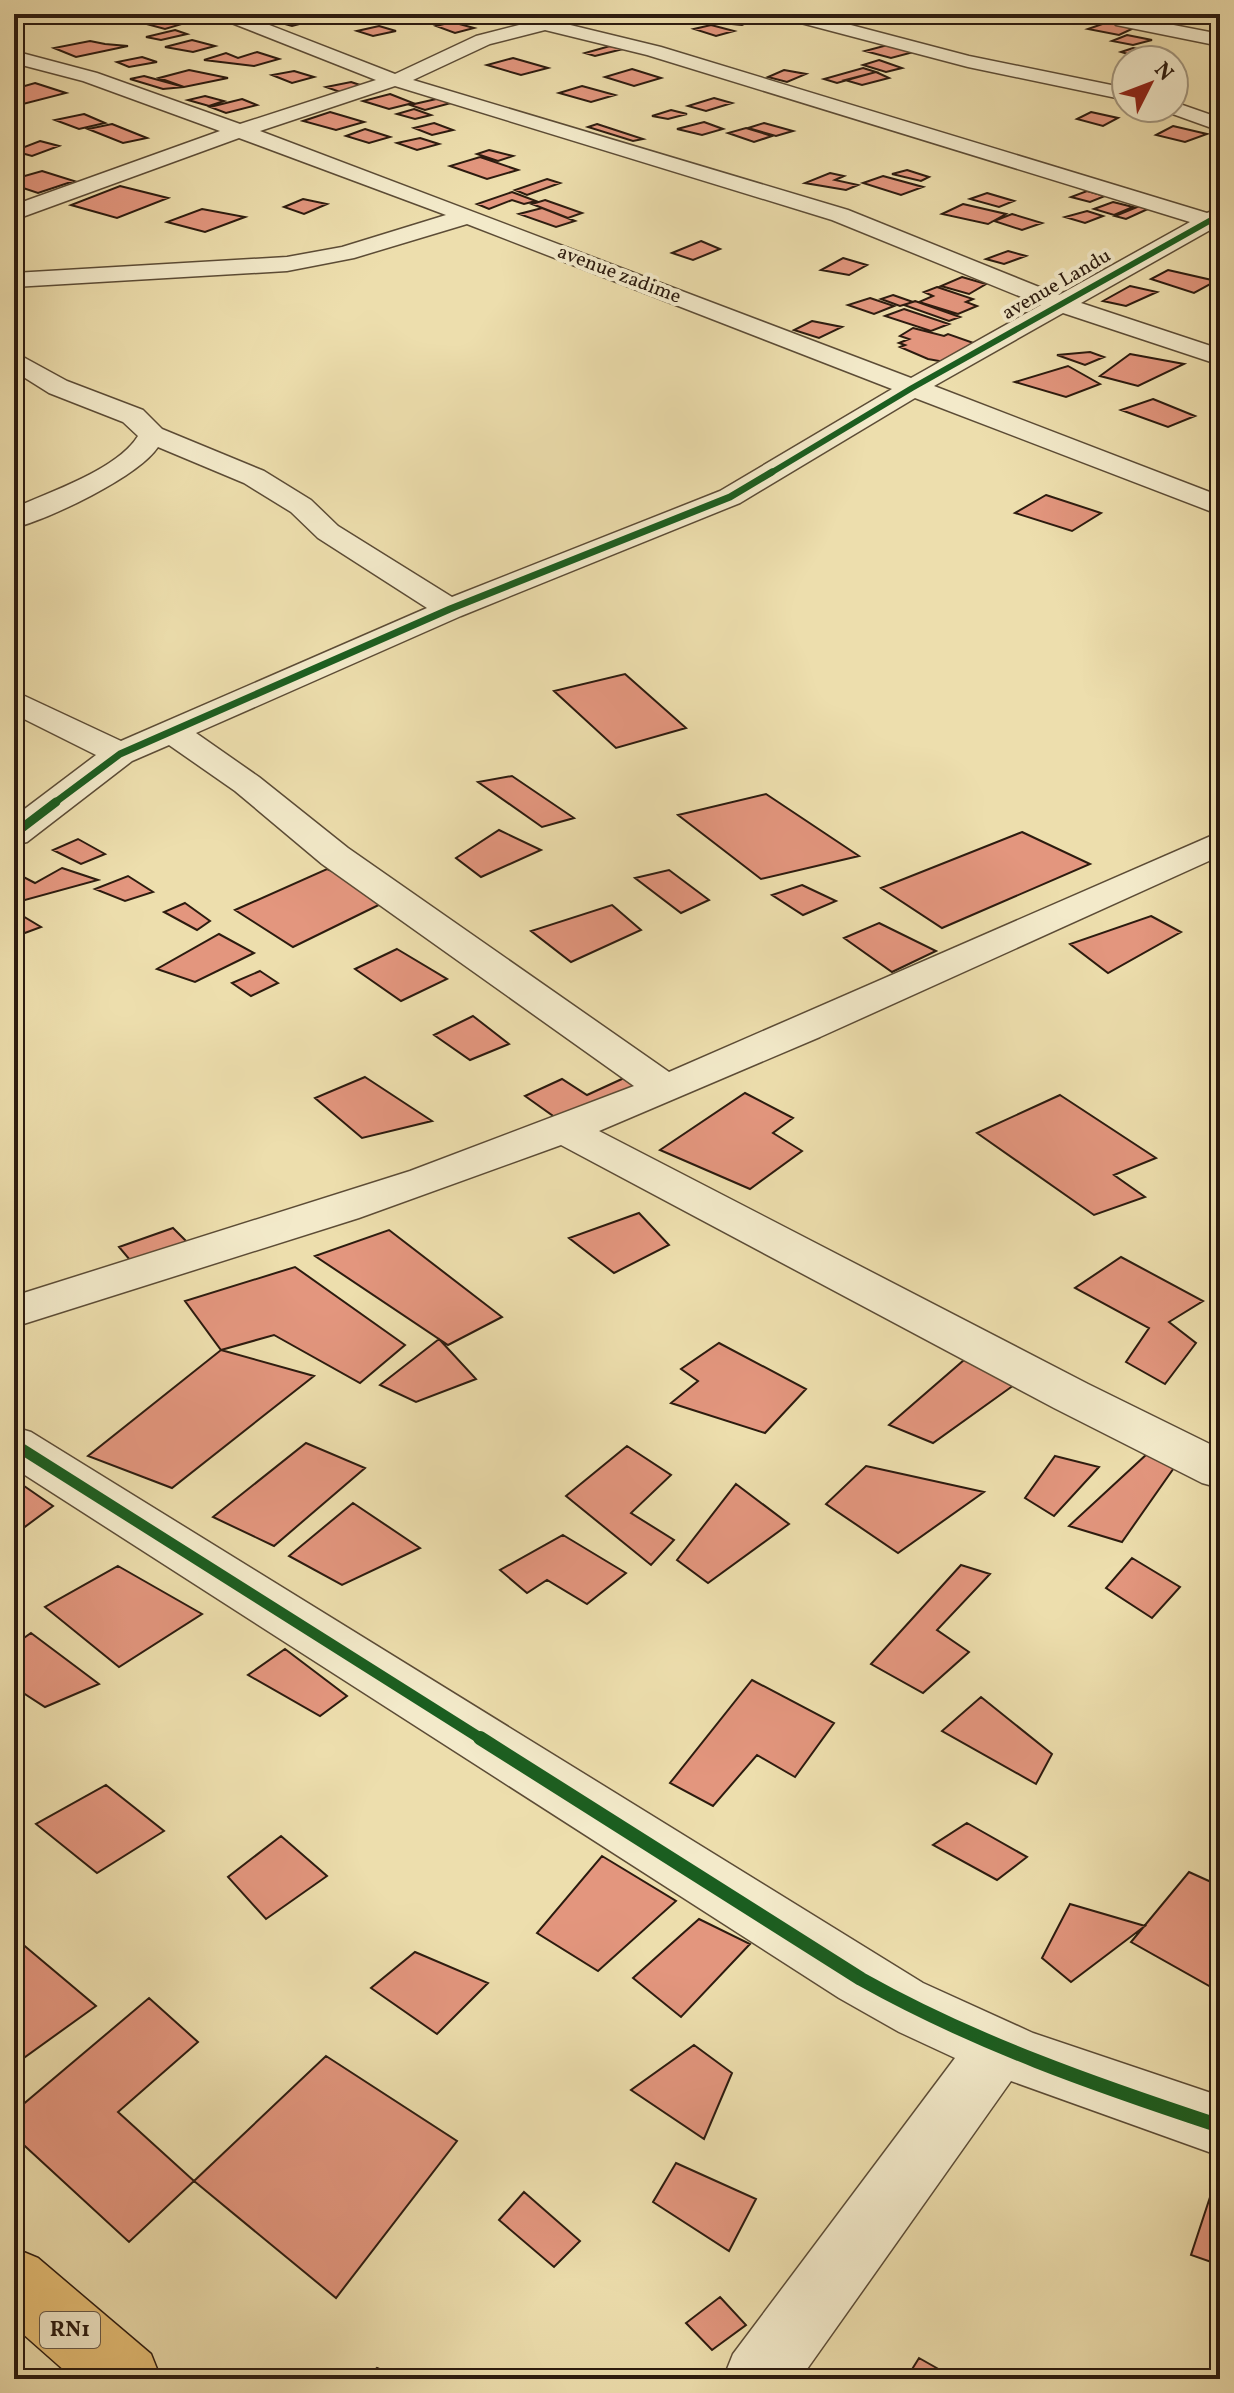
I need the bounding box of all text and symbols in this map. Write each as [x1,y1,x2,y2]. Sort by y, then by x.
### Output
north arrow [1110,44,1190,124]
text: N [1146,56,1180,89]
street label: avenue zadime [553,239,685,311]
street label: avenue Landu [997,242,1117,328]
road number: RN1 [40,2312,100,2348]

